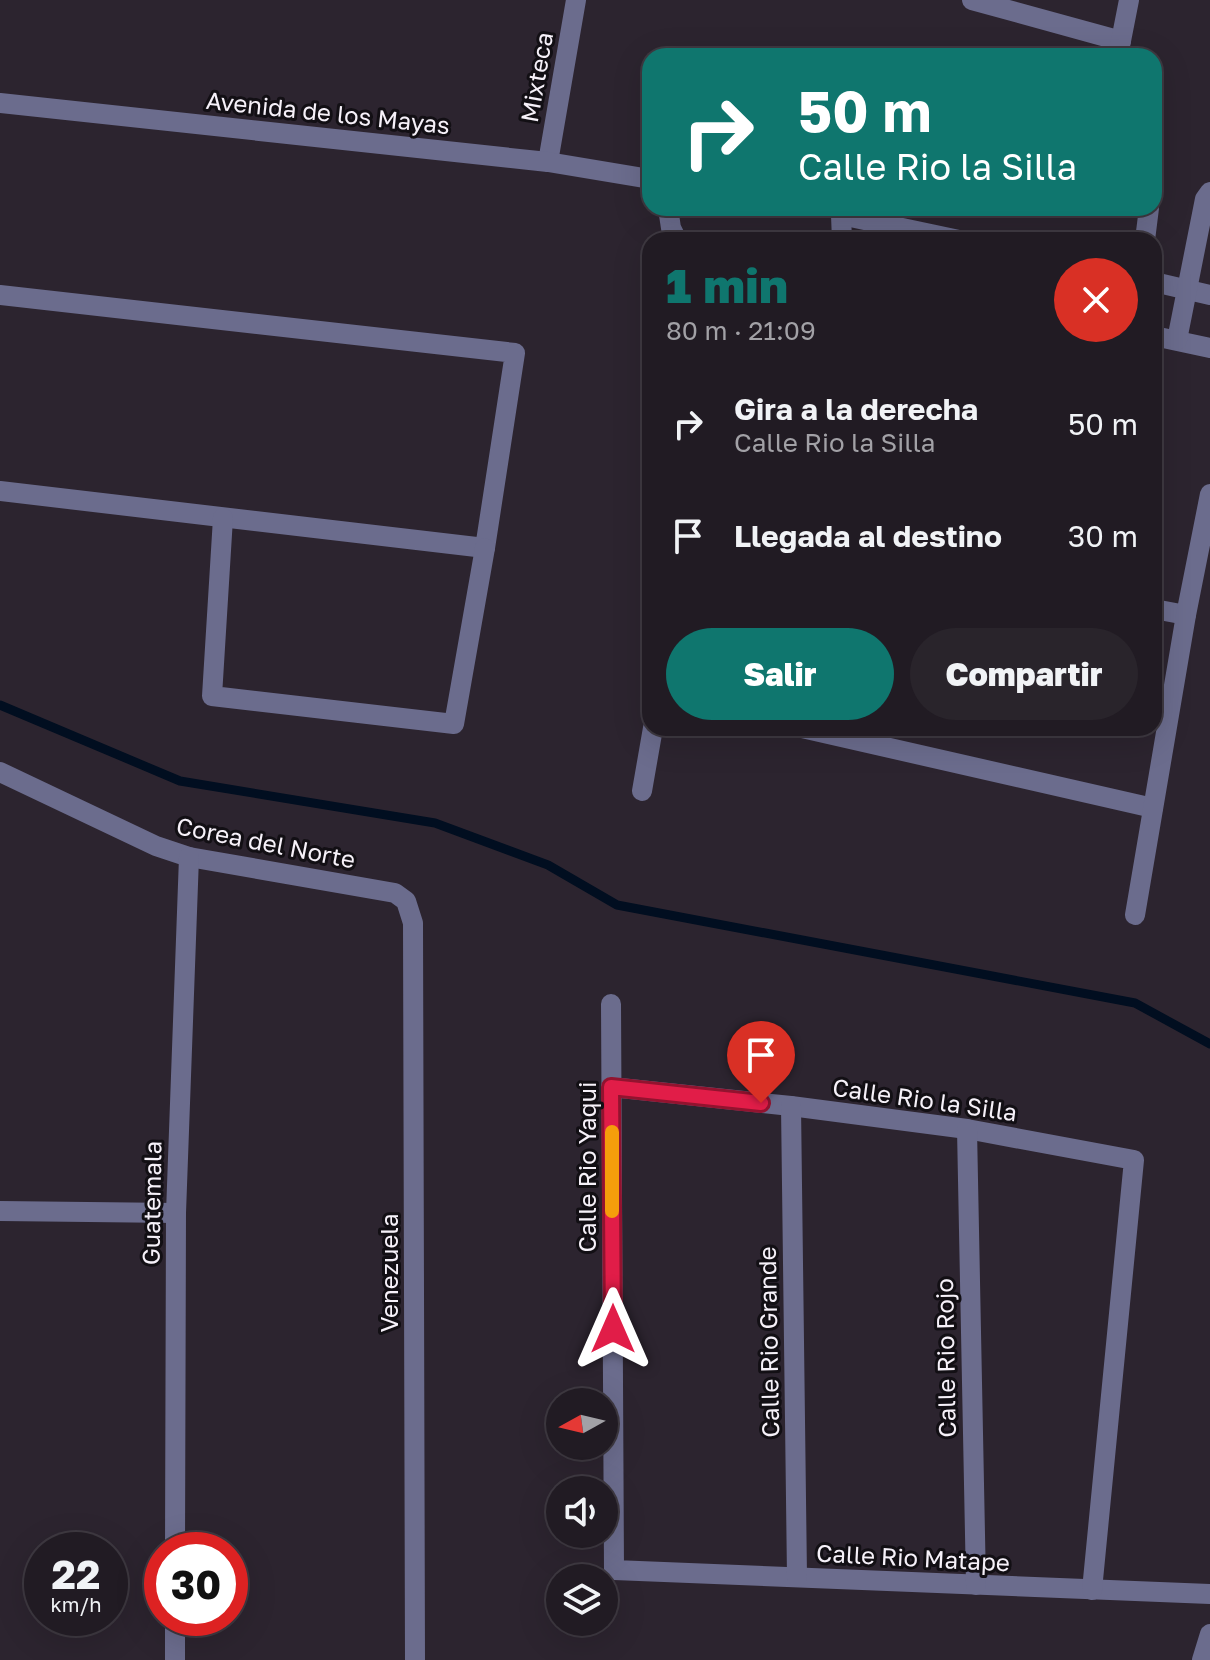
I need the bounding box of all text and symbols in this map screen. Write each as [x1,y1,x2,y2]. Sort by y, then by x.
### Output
street label: Mixteca [514,30,558,124]
text: 50 m [798,77,932,144]
icon: right [666,80,770,184]
street label: Avenida de los Mayas [205,85,451,139]
text: Calle Rio la Silla [798,145,1077,188]
text: 1 min [666,256,788,314]
button: close [1054,258,1138,342]
text: 80 m · 21:09 [666,315,816,346]
text: Gira a la derecha [734,391,978,427]
icon: right [666,402,710,446]
text: 50 m [1068,406,1138,442]
text: Calle Rio la Silla [734,427,936,458]
icon: arrive [666,514,710,558]
text: Llegada al destino [734,518,1002,554]
text: 30 m [1068,518,1138,554]
button: Salir [666,628,894,720]
button: Compartir [910,628,1138,720]
street label: Corea del Norte [174,810,358,874]
pin [727,1021,795,1103]
icon: arrive [739,1033,783,1077]
street label: Calle Rio la Silla [831,1072,1019,1126]
street label: Calle Rio Yaqui [572,1082,601,1252]
street label: Guatemala [135,1141,167,1265]
street label: Venezuela [374,1213,403,1333]
street label: Calle Rio Grande [752,1246,784,1438]
street label: Calle Rio Rojo [929,1278,961,1438]
position arrow [571,1287,655,1371]
north arrow [546,1388,618,1460]
map controls [546,1388,618,1636]
button: sound [546,1476,618,1548]
speed limit sign: 30 [144,1532,248,1636]
street label: Calle Rio Matape [815,1537,1011,1577]
text: 22 [52,1550,100,1598]
button: layers [546,1564,618,1636]
text: km/h [51,1592,101,1616]

